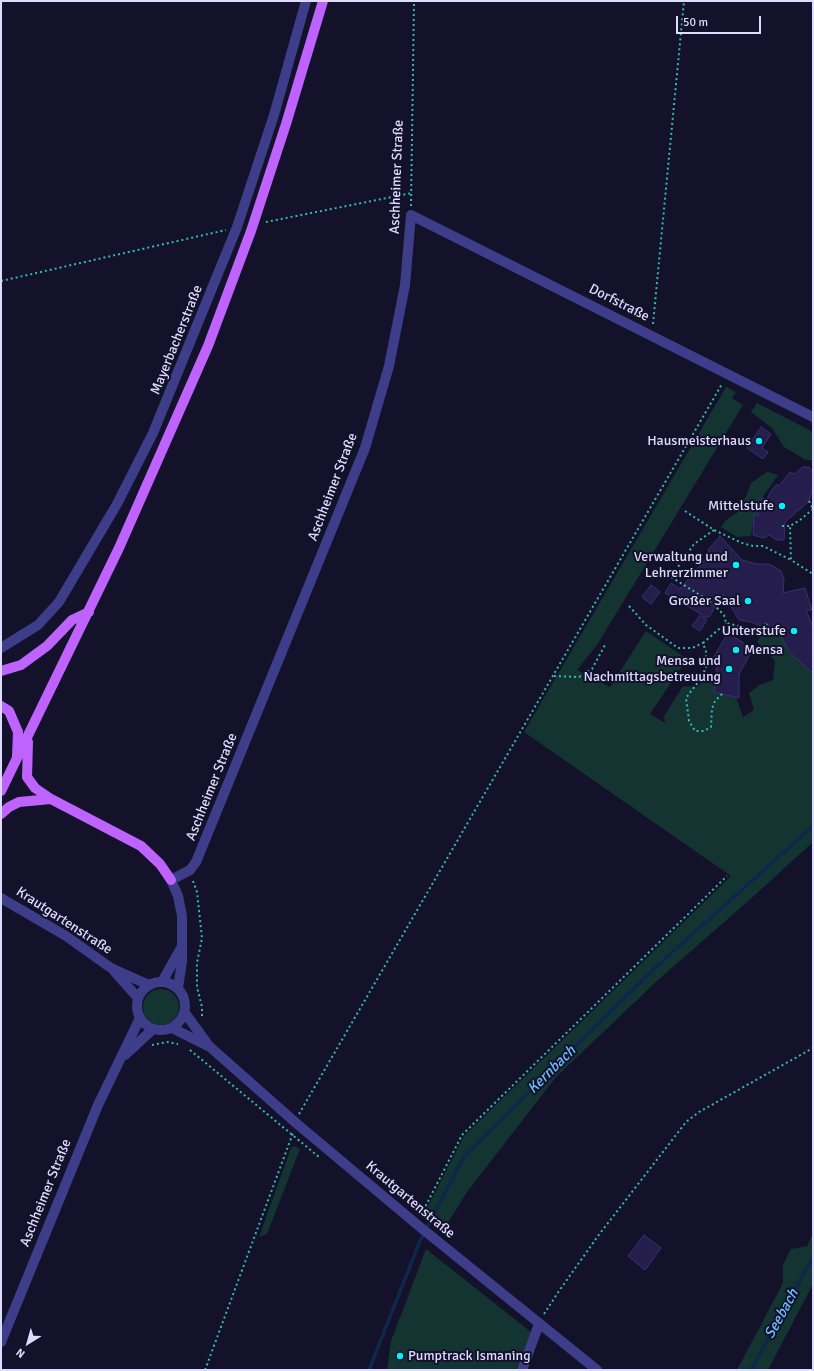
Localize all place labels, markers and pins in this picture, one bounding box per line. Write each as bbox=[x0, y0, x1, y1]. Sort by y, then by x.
place label: Hausmeisterhaus bbox=[647, 433, 751, 449]
marker: Hausmeisterhaus bbox=[754, 436, 764, 446]
place label: Mittelstufe bbox=[708, 498, 774, 514]
marker: Mittelstufe bbox=[777, 501, 787, 511]
place label: Verwaltung und Lehrerzimmer bbox=[634, 549, 728, 582]
marker: Verwaltung und Lehrerzimmer bbox=[731, 560, 741, 570]
place label: Großer Saal bbox=[669, 593, 740, 609]
marker: Großer Saal bbox=[743, 596, 753, 606]
place label: Unterstufe bbox=[722, 623, 786, 639]
marker: Unterstufe bbox=[789, 626, 799, 636]
place label: Mensa bbox=[744, 642, 783, 658]
marker: Mensa bbox=[731, 645, 741, 655]
place label: Mensa und Nachmittagsbetreuung bbox=[583, 653, 721, 686]
marker: Mensa und Nachmittagsbetreuung bbox=[724, 664, 734, 674]
place label: Pumptrack Ismaning bbox=[408, 1348, 531, 1364]
marker: Pumptrack Ismaning bbox=[395, 1351, 405, 1361]

